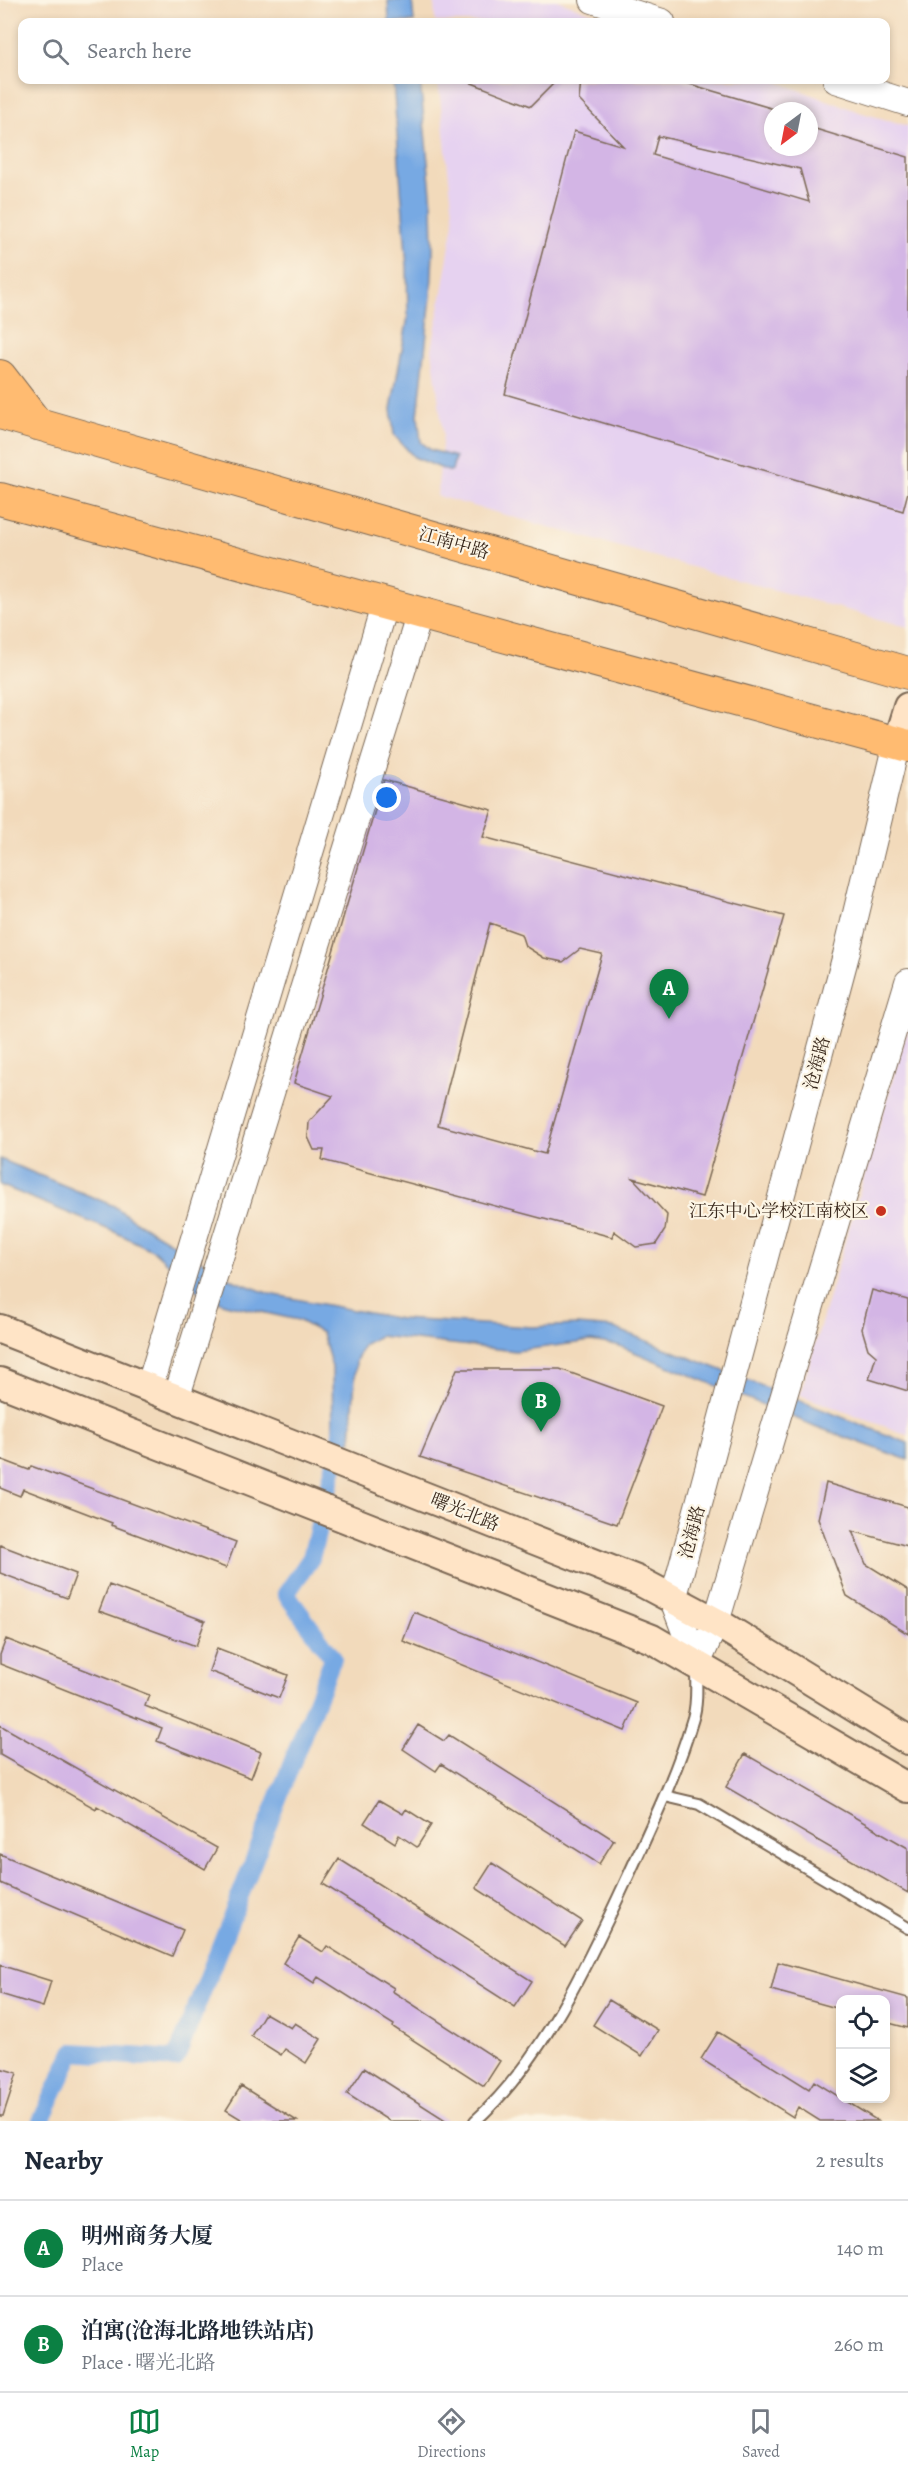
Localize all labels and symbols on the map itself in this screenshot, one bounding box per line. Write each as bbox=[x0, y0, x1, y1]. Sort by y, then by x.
north arrow bbox=[764, 102, 818, 156]
street label: 江南中路 bbox=[416, 522, 492, 564]
your location bbox=[372, 783, 401, 812]
pin: A bbox=[650, 970, 688, 1019]
street label: 沧海路 bbox=[798, 1034, 836, 1092]
place label: 江东中心学校江南校区 bbox=[689, 1199, 869, 1223]
marker: 江东中心学校江南校区 bbox=[874, 1204, 888, 1218]
pin: B bbox=[522, 1382, 560, 1432]
street label: 曙光北路 bbox=[427, 1487, 503, 1537]
street label: 沧海路 bbox=[673, 1503, 711, 1561]

